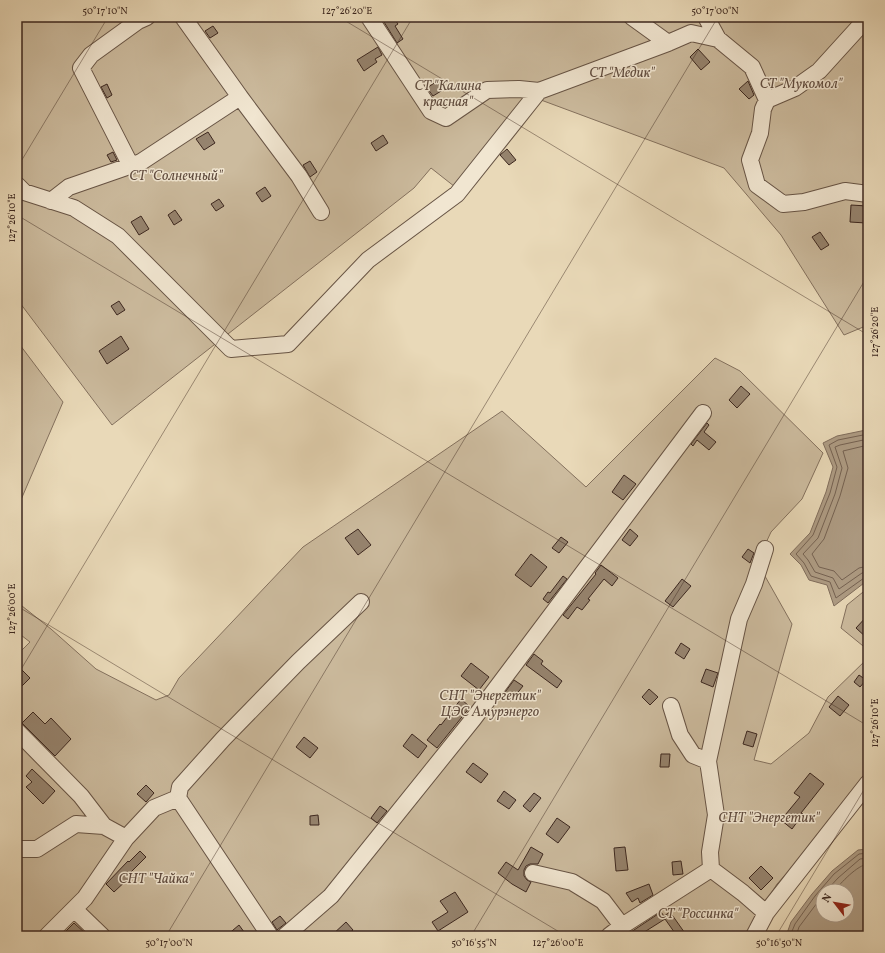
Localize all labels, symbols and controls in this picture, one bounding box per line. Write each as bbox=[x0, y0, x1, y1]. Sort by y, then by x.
text: 50°17'10"N bbox=[82, 4, 128, 18]
text: 127°26'20"E bbox=[322, 4, 372, 18]
text: 50°17'00"N bbox=[691, 4, 739, 18]
park label: СТ "Медик" bbox=[589, 64, 656, 83]
park label: СТ "Мукомол" bbox=[760, 75, 844, 94]
park label: СТ "Калина красная" bbox=[414, 77, 482, 112]
park label: СТ "Солнечный" bbox=[129, 167, 224, 186]
text: 127°26'10"E bbox=[5, 193, 19, 243]
text: 127°26'20"E bbox=[868, 307, 882, 357]
text: 127°26'00"E bbox=[5, 583, 19, 635]
park label: СНТ "Энергетик" ЦЭС Амурэнерго bbox=[439, 687, 542, 722]
text: 127°26'10"E bbox=[868, 698, 882, 748]
park label: СНТ "Энергетик" bbox=[718, 809, 821, 828]
park label: СНТ "Чайка" bbox=[118, 870, 195, 889]
north arrow bbox=[815, 883, 855, 923]
text: N bbox=[819, 891, 836, 906]
park label: СТ "Россинка" bbox=[658, 905, 740, 924]
text: 50°17'00"N bbox=[145, 936, 193, 950]
text: 50°16'55"N bbox=[451, 936, 497, 950]
text: 127°26'00"E bbox=[532, 936, 584, 950]
text: 50°16'50"N bbox=[756, 936, 803, 950]

